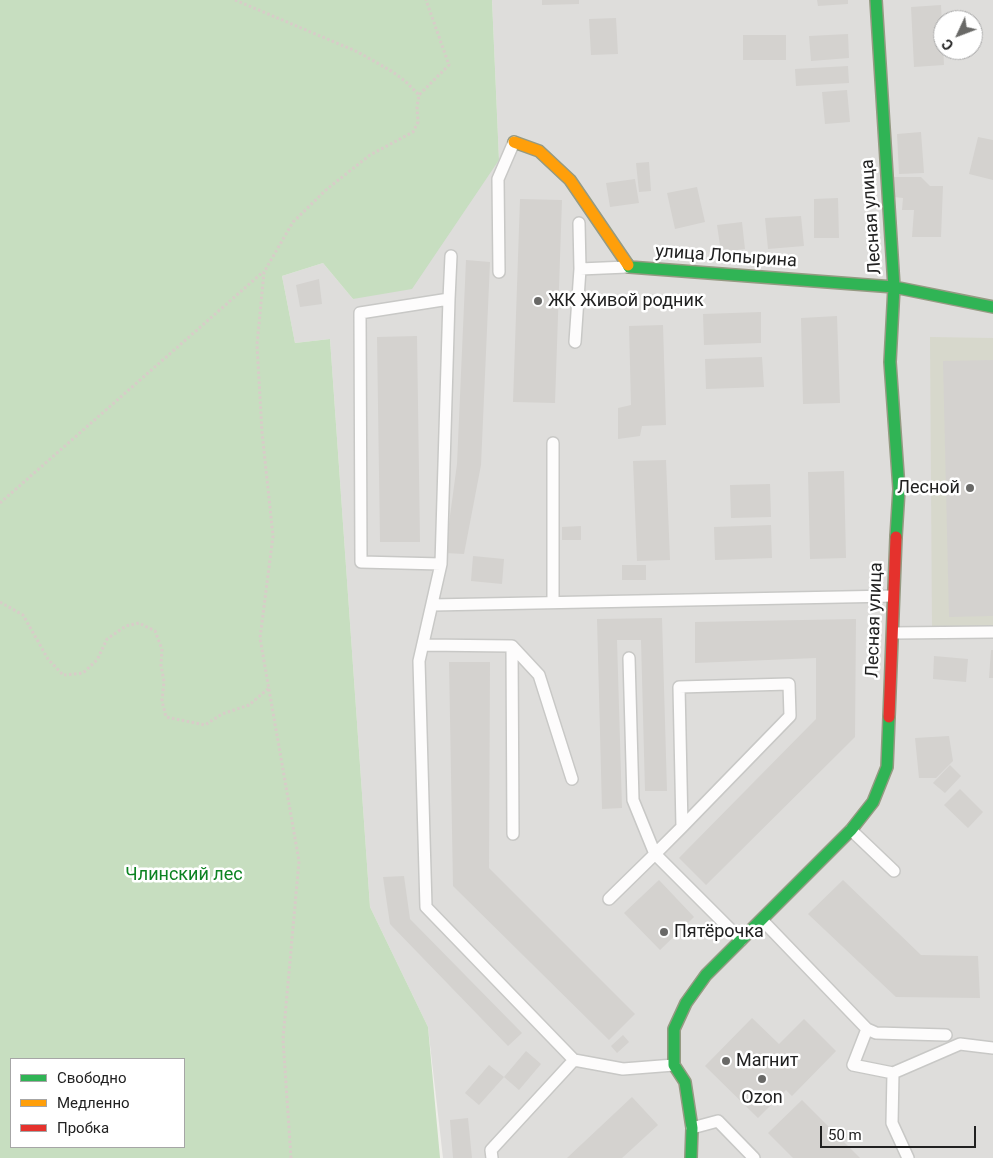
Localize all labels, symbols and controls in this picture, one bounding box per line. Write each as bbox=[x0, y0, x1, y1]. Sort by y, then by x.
north arrow bbox=[933, 10, 983, 60]
text: С bbox=[939, 36, 957, 53]
street label: Лесная улица bbox=[857, 159, 887, 275]
street label: улица Лопырина bbox=[654, 241, 798, 273]
place label: ЖК Живой родник bbox=[548, 290, 704, 312]
marker: ЖК Живой родник bbox=[532, 295, 544, 307]
place label: Лесной bbox=[897, 477, 960, 499]
marker: Лесной bbox=[964, 482, 976, 494]
street label: Лесная улица bbox=[862, 562, 888, 678]
park label: Члинский лес bbox=[125, 864, 243, 886]
place label: Пятёрочка bbox=[674, 921, 764, 943]
marker: Пятёрочка bbox=[658, 926, 670, 938]
place label: Магнит bbox=[736, 1050, 798, 1072]
marker: Магнит bbox=[720, 1055, 732, 1067]
legend bbox=[10, 1058, 185, 1148]
text: Свободно bbox=[57, 1069, 126, 1087]
marker: Ozon bbox=[756, 1073, 768, 1085]
place label: Ozon bbox=[741, 1087, 783, 1109]
text: Медленно bbox=[57, 1094, 130, 1112]
scale bar bbox=[823, 1116, 979, 1148]
text: Пробка bbox=[57, 1119, 109, 1137]
text: 50 m bbox=[828, 1126, 862, 1144]

